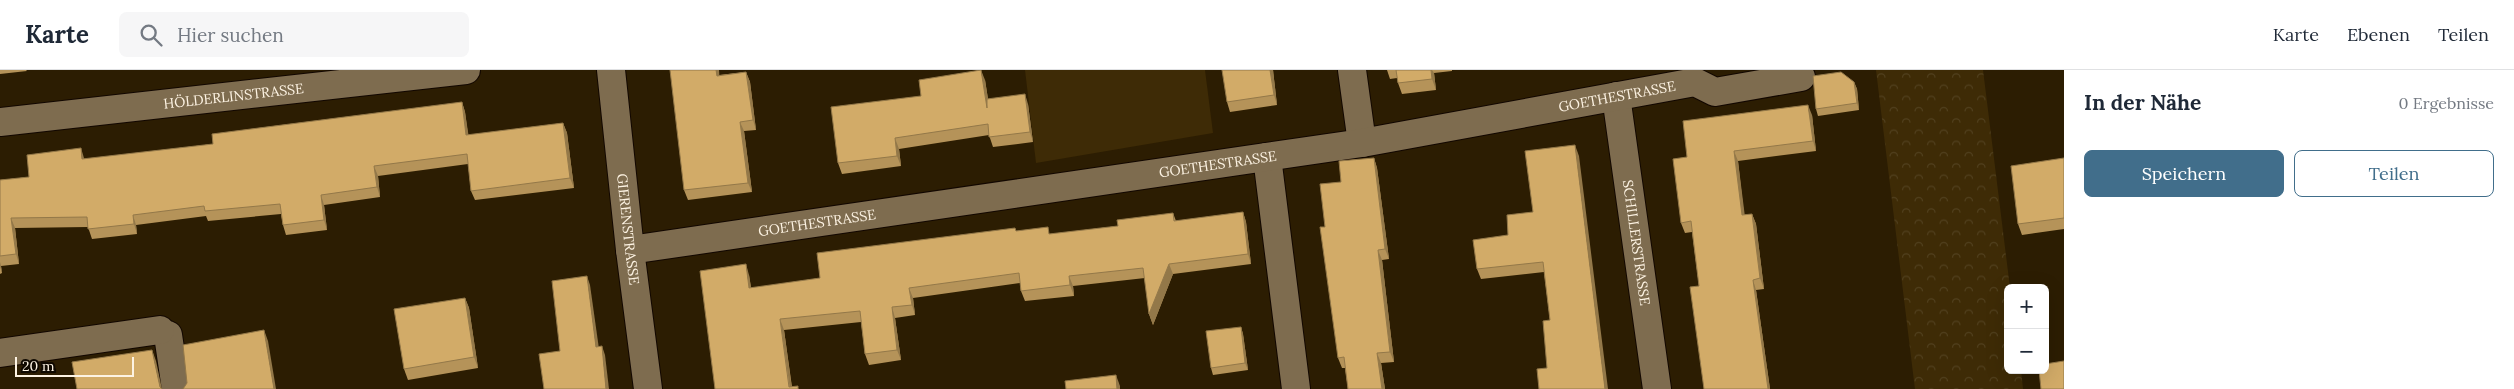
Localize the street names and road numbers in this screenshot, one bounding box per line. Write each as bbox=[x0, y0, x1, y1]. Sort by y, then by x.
street label: GOETHESTRASSE bbox=[1557, 77, 1677, 116]
street label: HÖLDERLINSTRASSE bbox=[163, 79, 305, 113]
street label: GOETHESTRASSE bbox=[1158, 147, 1278, 182]
street label: GIERENSTRASSE bbox=[613, 172, 643, 286]
street label: SCHILLERSTRASSE bbox=[1619, 178, 1654, 307]
street label: GOETHESTRASSE bbox=[757, 205, 877, 240]

